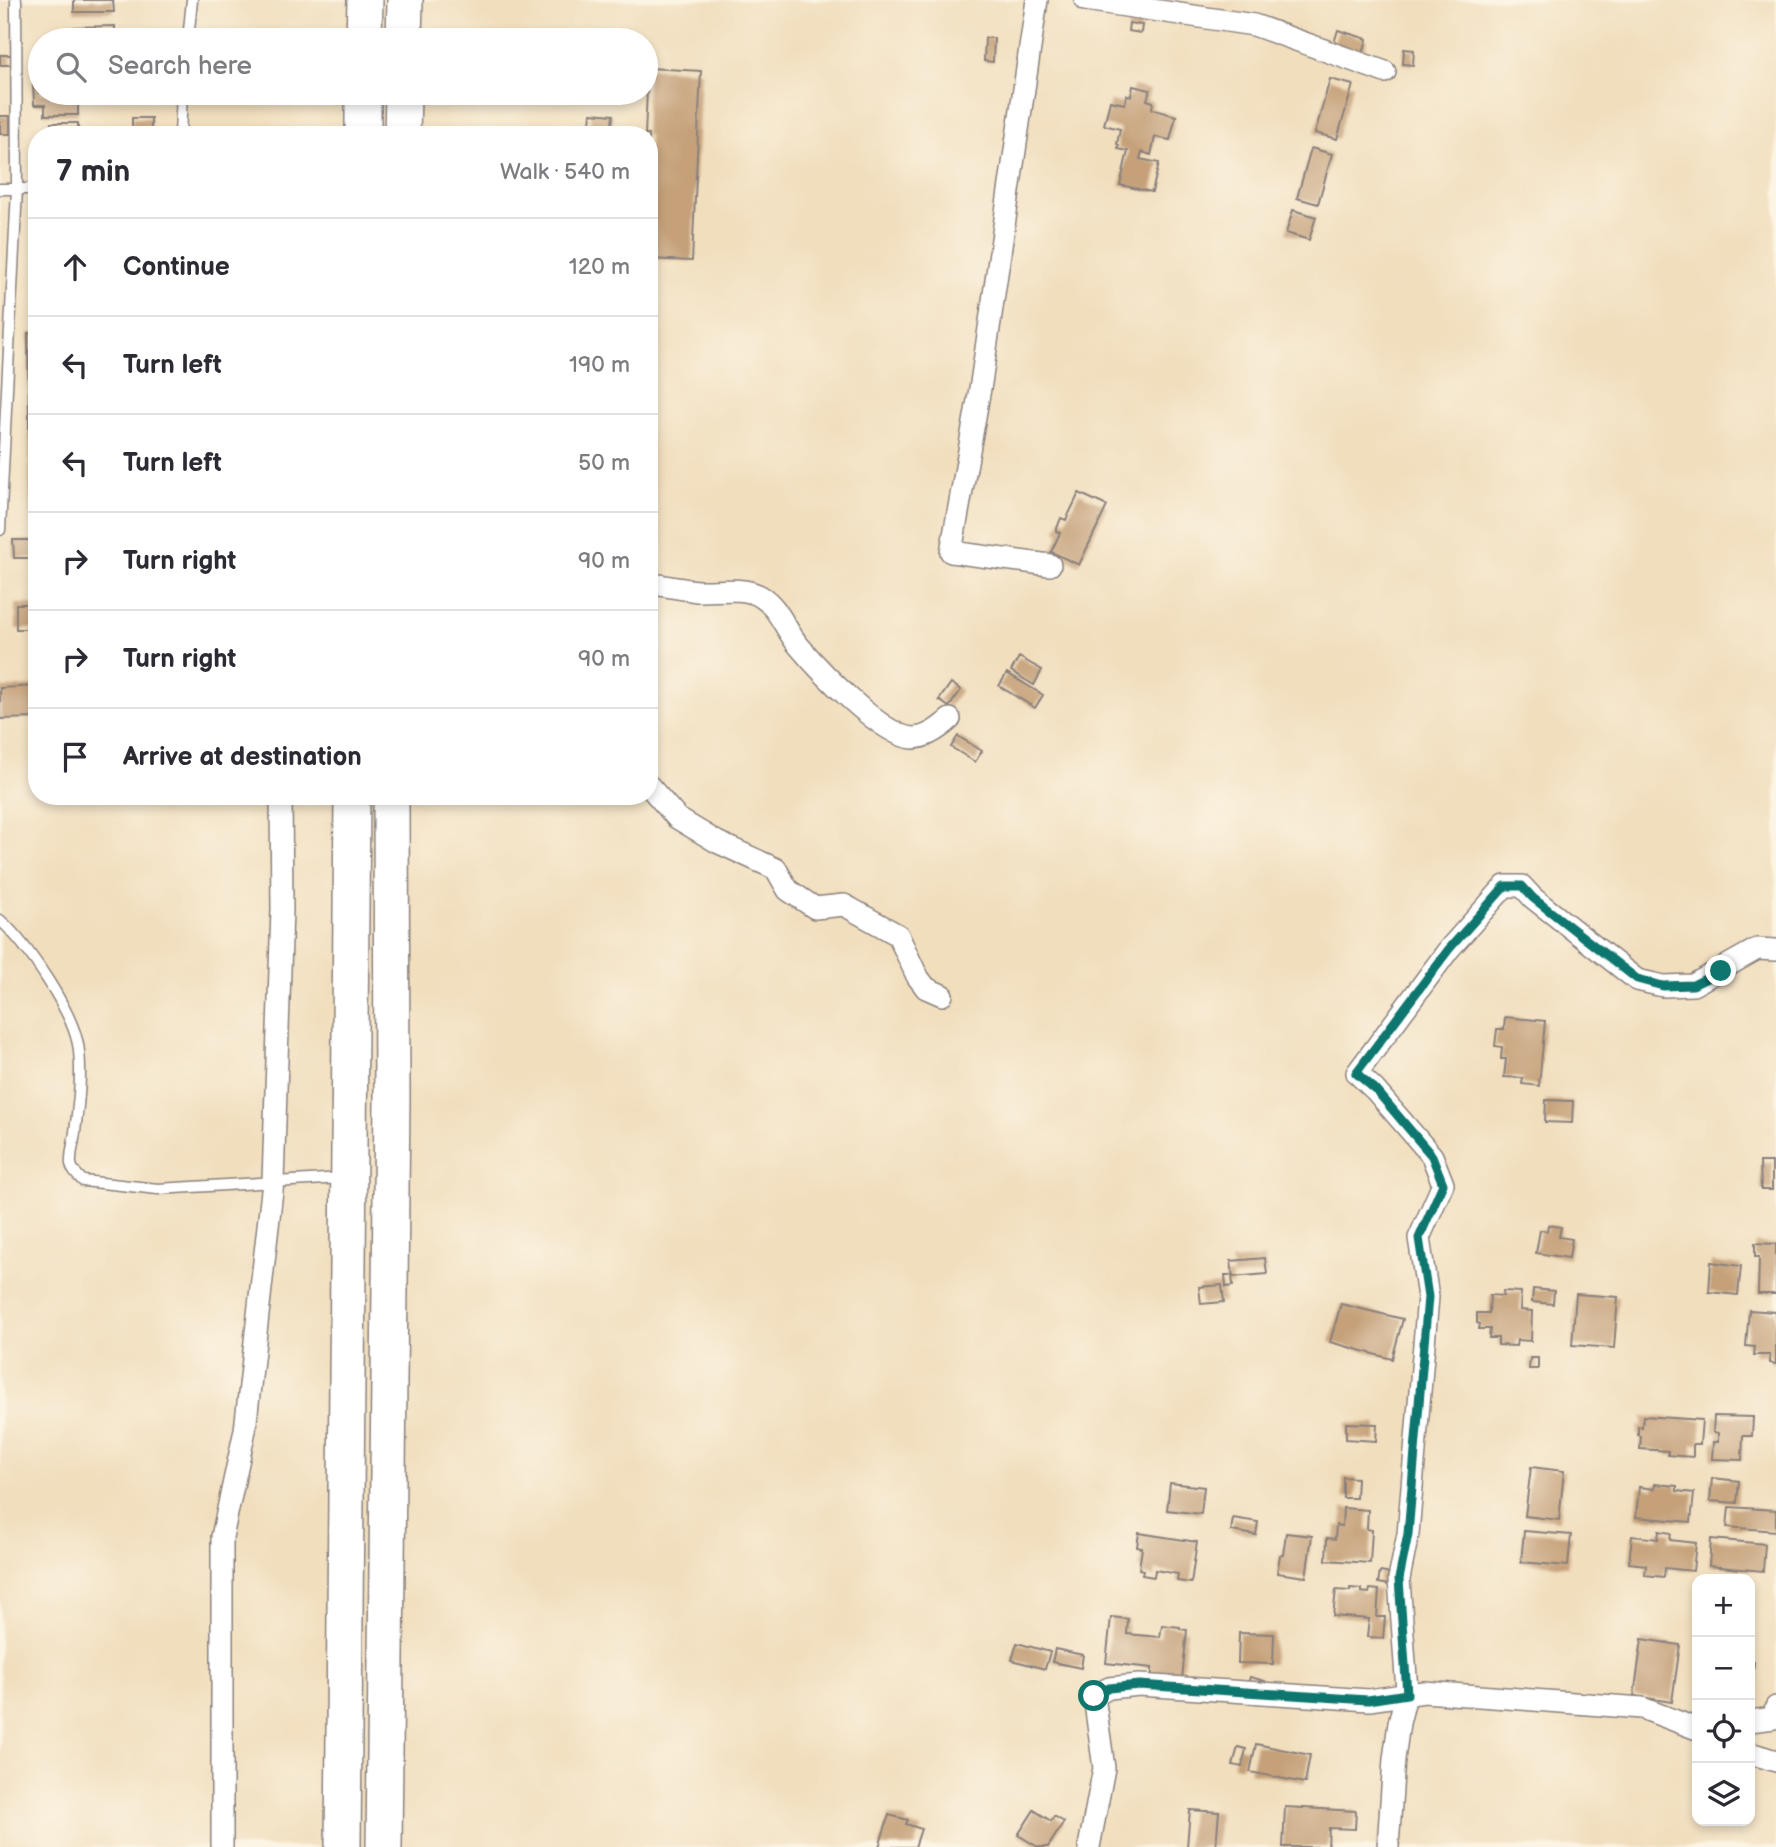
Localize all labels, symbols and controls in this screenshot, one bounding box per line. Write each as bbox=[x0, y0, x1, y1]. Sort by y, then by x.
search box bbox=[28, 28, 658, 105]
icon: search bbox=[52, 48, 90, 86]
text: Search here bbox=[108, 51, 252, 82]
text: 7 min bbox=[56, 154, 130, 190]
text: Walk · 540 m bbox=[500, 158, 630, 186]
icon: ahead bbox=[56, 248, 94, 286]
text: Continue bbox=[123, 252, 230, 283]
text: 120 m bbox=[569, 253, 630, 281]
icon: left bbox=[56, 346, 94, 384]
text: Turn left bbox=[123, 350, 222, 381]
text: 190 m bbox=[569, 351, 630, 379]
icon: left bbox=[56, 444, 94, 482]
text: Turn left bbox=[123, 448, 222, 479]
text: 50 m bbox=[578, 449, 630, 477]
icon: right bbox=[56, 542, 94, 580]
text: Turn right bbox=[123, 546, 236, 577]
text: 90 m bbox=[578, 547, 630, 575]
icon: right bbox=[56, 640, 94, 678]
text: Turn right bbox=[123, 644, 236, 675]
text: 90 m bbox=[578, 645, 630, 673]
icon: arrive bbox=[56, 738, 94, 776]
text: Arrive at destination bbox=[123, 742, 362, 773]
route end bbox=[1705, 955, 1736, 986]
map controls bbox=[1692, 1574, 1755, 1826]
button: + bbox=[1692, 1574, 1755, 1637]
button: − bbox=[1692, 1637, 1755, 1700]
route start bbox=[1078, 1680, 1109, 1711]
button: locate bbox=[1692, 1700, 1755, 1763]
button: layers bbox=[1692, 1763, 1755, 1826]

